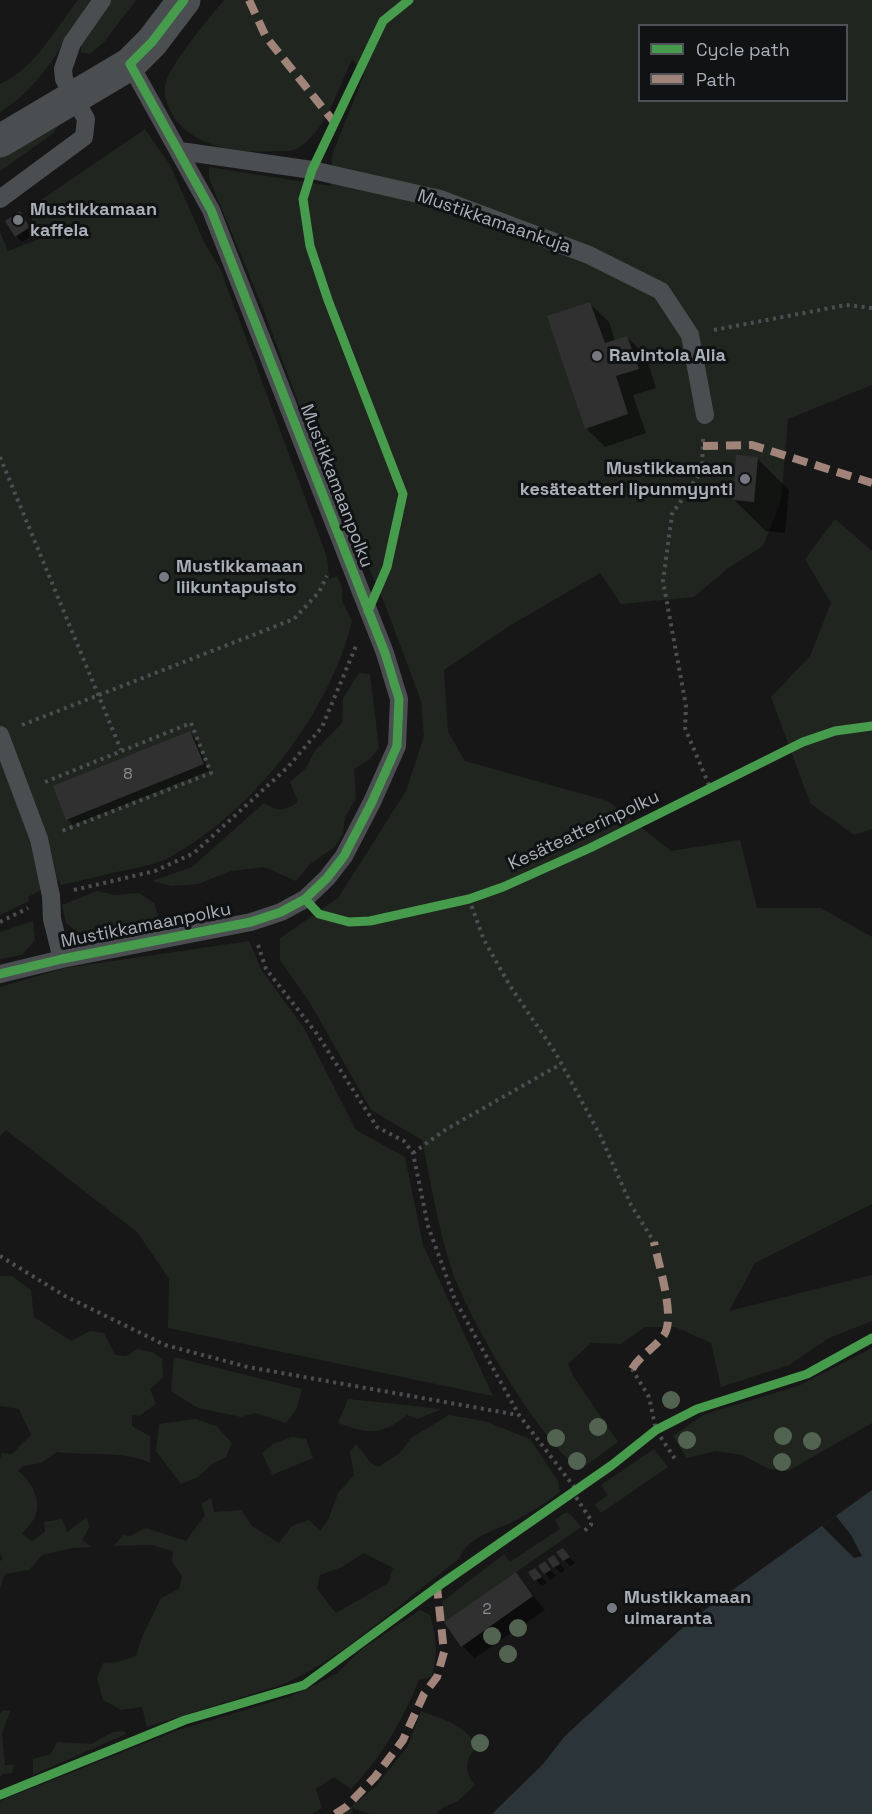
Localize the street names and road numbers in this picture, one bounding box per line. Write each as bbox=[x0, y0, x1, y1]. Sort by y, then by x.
street label: Mustikkamaankuja bbox=[414, 186, 574, 258]
street label: Mustikkamaanpolku bbox=[295, 401, 377, 571]
street label: Kesäteatterinpolku bbox=[505, 787, 663, 875]
street label: Mustikkamaanpolku bbox=[59, 899, 233, 953]

